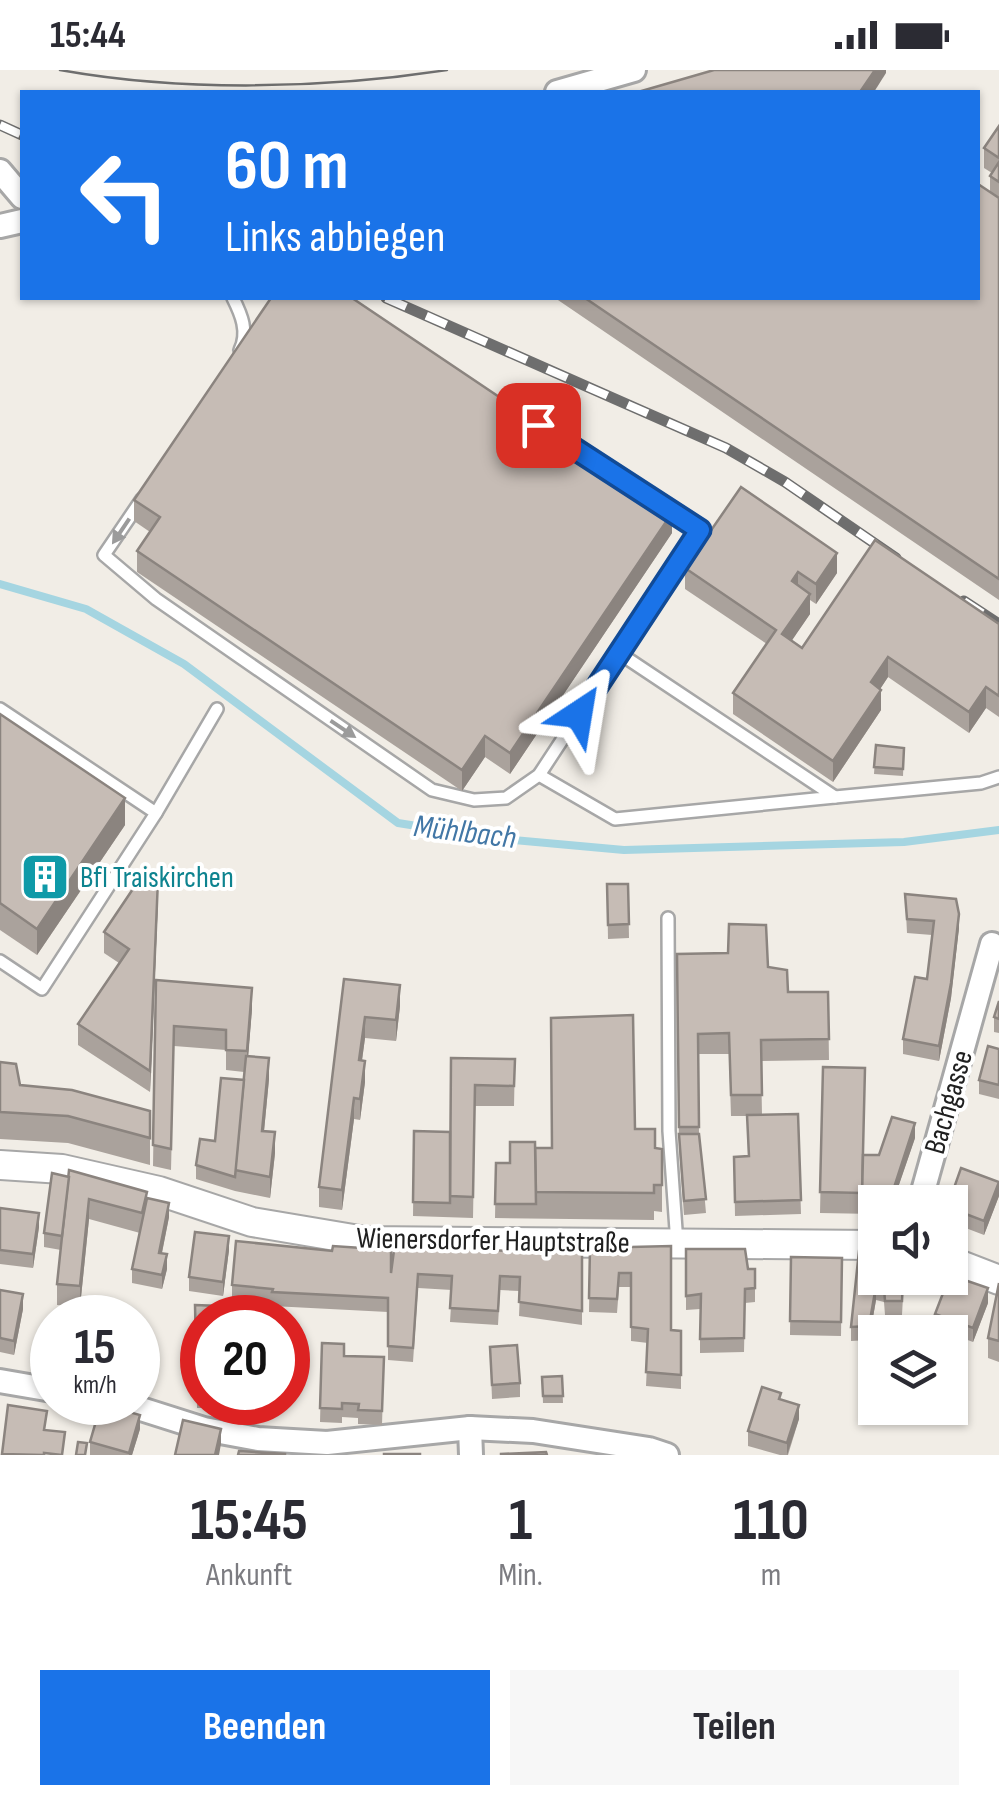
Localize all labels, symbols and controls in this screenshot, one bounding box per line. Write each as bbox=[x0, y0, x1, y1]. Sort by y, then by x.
text: 15:44 bbox=[50, 13, 126, 58]
text: 60 m bbox=[225, 125, 349, 209]
icon: left bbox=[60, 130, 190, 260]
text: Links abbiegen bbox=[225, 210, 445, 265]
pin bbox=[496, 383, 581, 468]
icon: arrive bbox=[511, 398, 566, 453]
one-way arrow bbox=[112, 518, 131, 545]
position arrow bbox=[527, 662, 631, 766]
one-way arrow bbox=[330, 719, 357, 738]
water label: Mühlbach bbox=[411, 807, 518, 858]
building icon: BfI Traiskirchen bbox=[19, 851, 71, 903]
place label: BfI Traiskirchen bbox=[80, 860, 234, 896]
street label: Bachgasse bbox=[917, 1046, 981, 1158]
map controls bbox=[858, 1185, 968, 1425]
button: sound bbox=[858, 1185, 968, 1295]
street label: Wienersdorfer Hauptstraße bbox=[356, 1221, 630, 1261]
speed limit sign: 20 bbox=[180, 1295, 310, 1425]
button: layers bbox=[858, 1315, 968, 1425]
text: 15 bbox=[74, 1318, 116, 1378]
text: km/h bbox=[73, 1370, 117, 1401]
text: 15:45 bbox=[190, 1485, 308, 1557]
text: 1 bbox=[509, 1485, 532, 1557]
text: 110 bbox=[733, 1485, 809, 1557]
text: Ankunft bbox=[206, 1556, 292, 1595]
text: Min. bbox=[498, 1556, 543, 1595]
text: m bbox=[761, 1556, 781, 1595]
button: Beenden bbox=[40, 1670, 490, 1785]
button: Teilen bbox=[510, 1670, 959, 1785]

